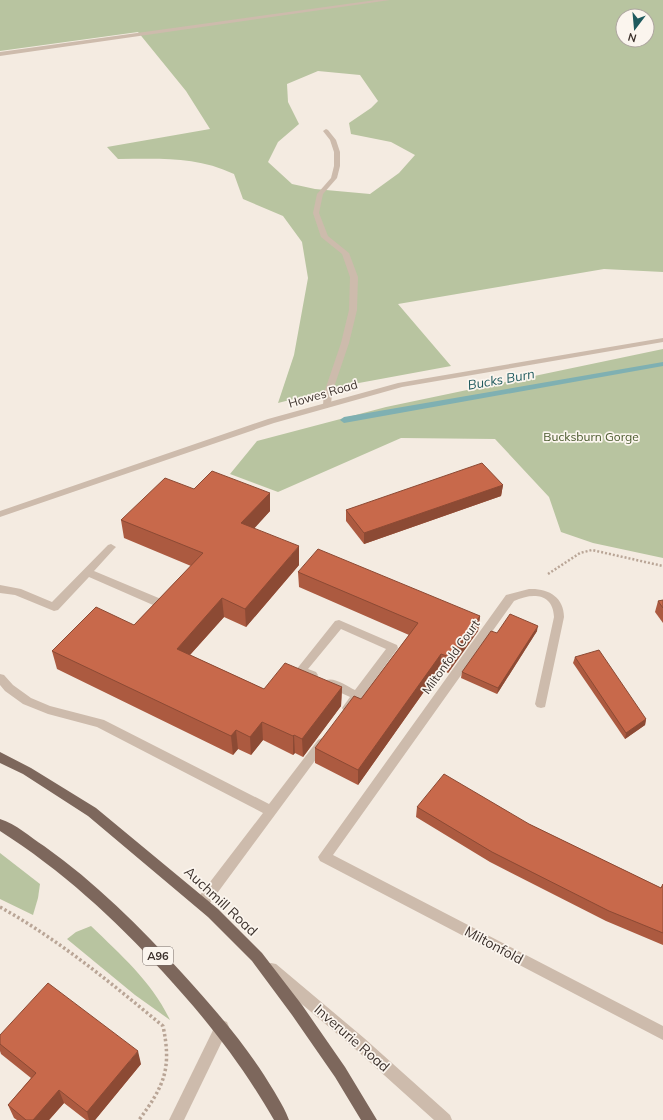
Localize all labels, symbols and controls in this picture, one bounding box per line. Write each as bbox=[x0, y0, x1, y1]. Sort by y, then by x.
north arrow bbox=[615, 8, 655, 48]
text: N bbox=[626, 30, 638, 45]
water label: Bucks Burn bbox=[466, 365, 536, 393]
street label: Howes Road bbox=[287, 376, 359, 411]
park label: Bucksburn Gorge bbox=[543, 429, 639, 444]
street label: Miltonfold Court bbox=[419, 617, 483, 697]
street label: Auchmill Road bbox=[181, 862, 261, 940]
street label: Miltonfold bbox=[462, 922, 526, 968]
road number: A96 bbox=[143, 947, 173, 965]
street label: Inverurie Road bbox=[311, 1000, 393, 1076]

